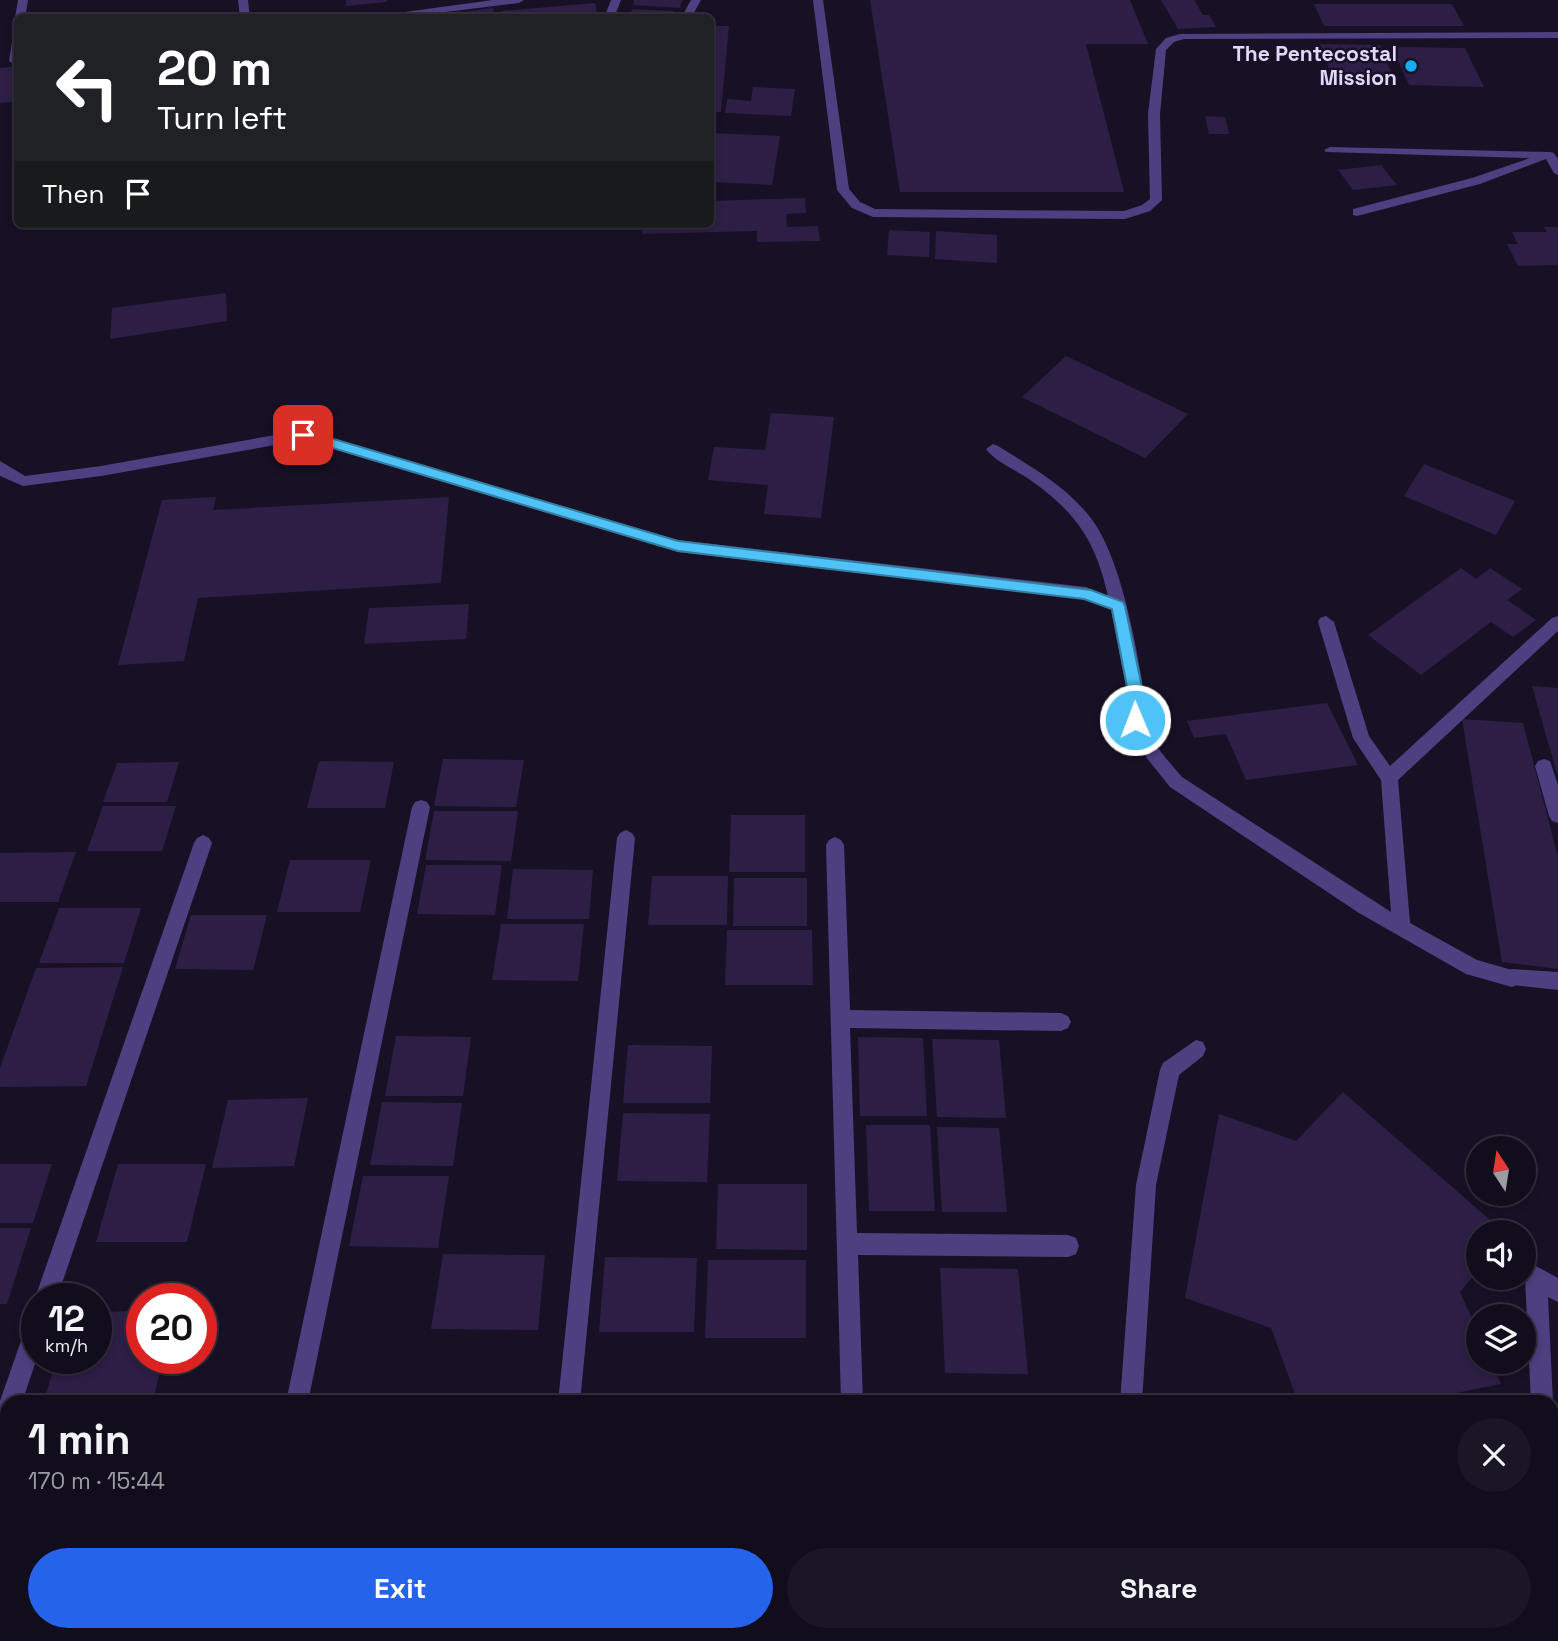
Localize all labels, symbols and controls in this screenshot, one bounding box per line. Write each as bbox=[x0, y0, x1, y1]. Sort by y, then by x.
text: 20 m bbox=[157, 37, 272, 99]
place label: The Pentecostal Mission bbox=[1233, 40, 1397, 91]
icon: left bbox=[42, 42, 133, 133]
marker: The Pentecostal Mission bbox=[1403, 58, 1419, 74]
text: Turn left bbox=[157, 98, 287, 138]
icon: arrive bbox=[119, 175, 157, 213]
text: Then bbox=[42, 177, 105, 211]
pin bbox=[273, 405, 333, 465]
icon: arrive bbox=[284, 416, 322, 454]
position arrow bbox=[1098, 683, 1172, 757]
north arrow bbox=[1466, 1136, 1536, 1206]
map controls bbox=[1466, 1136, 1536, 1374]
button: sound bbox=[1466, 1220, 1536, 1290]
speed limit sign: 20 bbox=[126, 1283, 217, 1374]
text: 12 bbox=[48, 1297, 85, 1341]
button: layers bbox=[1466, 1304, 1536, 1374]
text: km/h bbox=[45, 1334, 88, 1357]
text: 1 min bbox=[28, 1413, 131, 1466]
button: close bbox=[1457, 1418, 1531, 1492]
text: 170 m · 15:44 bbox=[28, 1466, 165, 1496]
button: Exit bbox=[28, 1548, 773, 1628]
button: Share bbox=[787, 1548, 1531, 1628]

